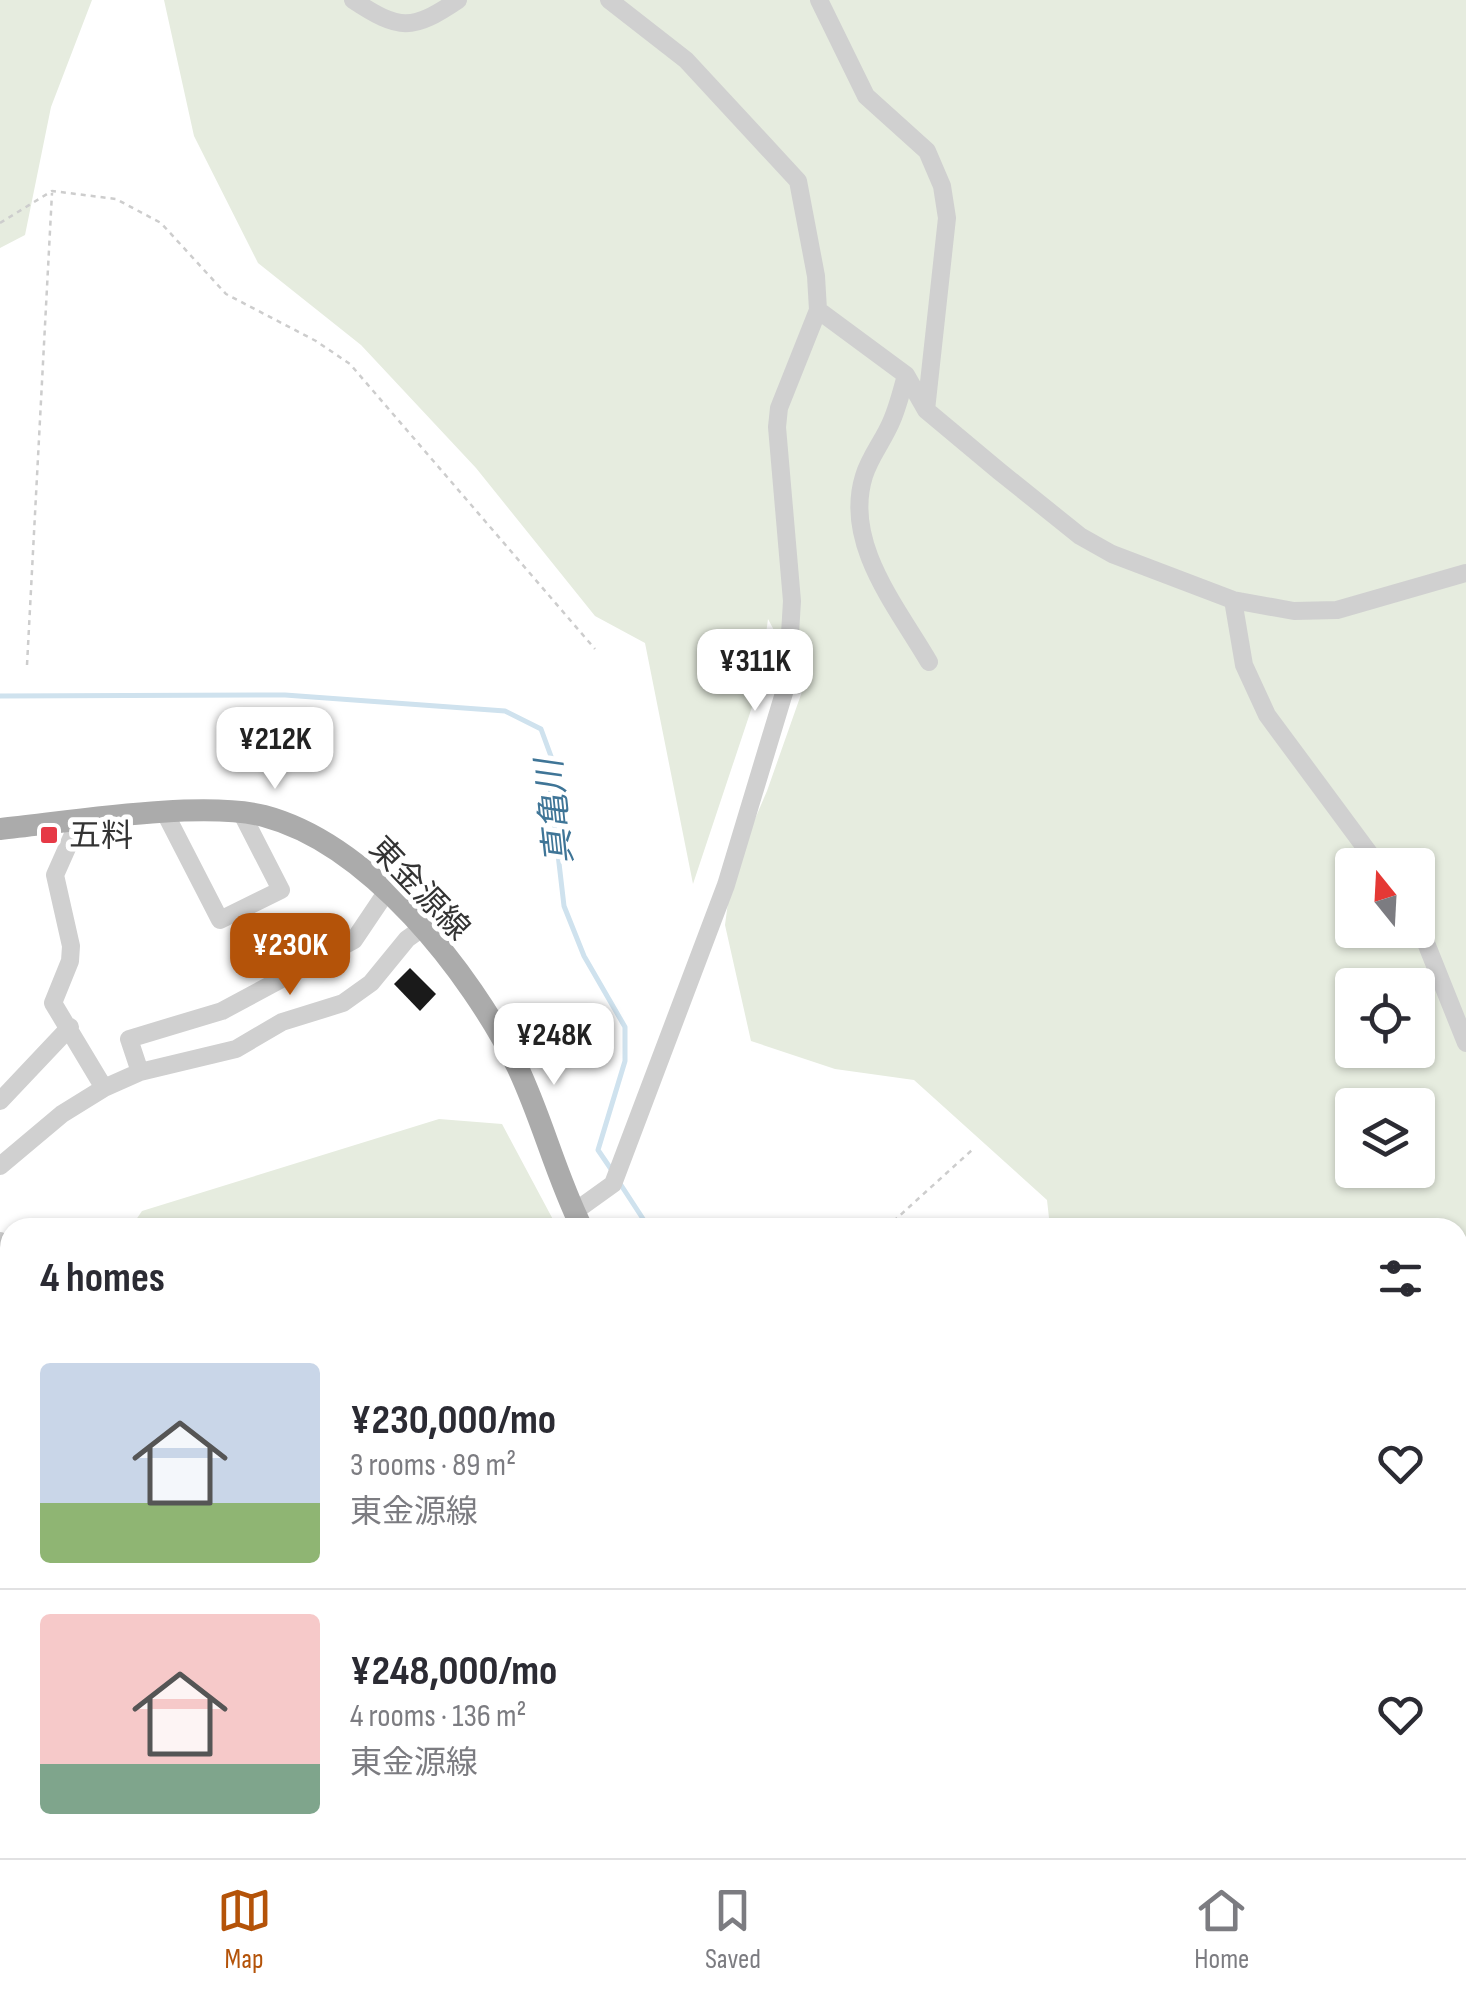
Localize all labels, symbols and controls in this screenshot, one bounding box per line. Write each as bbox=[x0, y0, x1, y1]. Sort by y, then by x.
pin: ¥311K bbox=[685, 629, 825, 714]
text: ¥311K bbox=[719, 642, 791, 681]
pin: ¥212K bbox=[205, 707, 345, 792]
text: ¥212K bbox=[238, 720, 312, 759]
water label: 真亀川 bbox=[528, 753, 582, 866]
place label: 五料 bbox=[69, 817, 133, 856]
marker: 五料 bbox=[38, 824, 60, 846]
street label: 東金源線 bbox=[360, 829, 477, 949]
north arrow bbox=[1335, 848, 1435, 948]
map controls bbox=[1335, 848, 1435, 1188]
pin: ¥230K bbox=[220, 913, 360, 998]
text: ¥230K bbox=[252, 926, 328, 965]
button: locate bbox=[1335, 968, 1435, 1068]
pin: ¥248K bbox=[484, 1003, 624, 1088]
text: ¥248K bbox=[516, 1016, 592, 1055]
button: layers bbox=[1335, 1088, 1435, 1188]
icon: filters bbox=[1373, 1251, 1428, 1306]
text: 4 homes bbox=[40, 1253, 165, 1304]
text: ¥230,000/mo bbox=[350, 1395, 556, 1446]
icon: home bbox=[120, 1403, 240, 1523]
icon: heart bbox=[1373, 1436, 1428, 1491]
text: 3 rooms · 89 m² bbox=[350, 1446, 516, 1485]
text: 東金源線 bbox=[350, 1493, 478, 1532]
text: ¥248,000/mo bbox=[350, 1646, 557, 1697]
icon: home bbox=[120, 1654, 240, 1774]
icon: heart bbox=[1373, 1687, 1428, 1742]
text: 4 rooms · 136 m² bbox=[350, 1697, 526, 1736]
text: 東金源線 bbox=[350, 1744, 478, 1783]
tab: Map bbox=[217, 1883, 272, 1976]
tab: Saved bbox=[705, 1883, 761, 1976]
tab: Home bbox=[1194, 1883, 1249, 1976]

